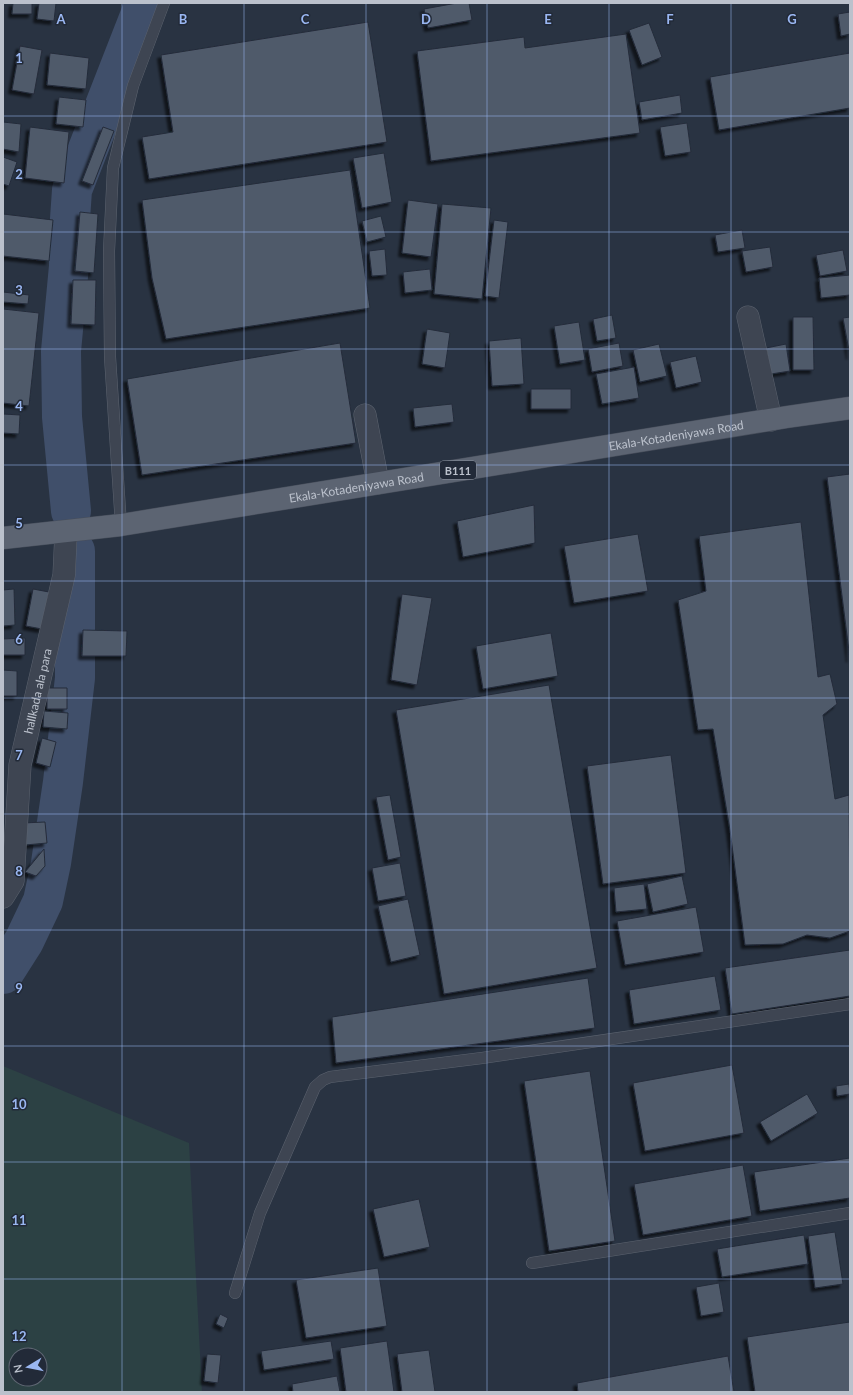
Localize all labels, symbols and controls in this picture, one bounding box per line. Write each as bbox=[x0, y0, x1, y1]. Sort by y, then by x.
text: A bbox=[55, 11, 66, 27]
text: B bbox=[179, 11, 188, 27]
text: C bbox=[301, 11, 310, 27]
text: D bbox=[421, 11, 431, 27]
text: E bbox=[544, 11, 552, 27]
text: F bbox=[666, 11, 674, 27]
text: G bbox=[787, 11, 797, 27]
text: 1 bbox=[15, 50, 23, 66]
text: 2 bbox=[15, 166, 23, 182]
text: 3 bbox=[15, 282, 23, 298]
text: 4 bbox=[15, 398, 23, 414]
street label: Ekala-Kotadeniyawa Road bbox=[607, 417, 745, 453]
road number: B111 bbox=[440, 461, 476, 479]
street label: Ekala-Kotadeniyawa Road bbox=[288, 469, 425, 505]
text: 5 bbox=[15, 515, 23, 531]
text: 6 bbox=[15, 631, 23, 647]
street label: hallkada ala para bbox=[20, 647, 54, 735]
text: 7 bbox=[15, 747, 23, 763]
text: 8 bbox=[15, 863, 23, 879]
text: 9 bbox=[15, 980, 23, 996]
text: 10 bbox=[11, 1096, 27, 1112]
text: 11 bbox=[11, 1212, 27, 1228]
text: 12 bbox=[11, 1328, 27, 1344]
north arrow bbox=[8, 1347, 48, 1387]
text: N bbox=[11, 1364, 25, 1374]

